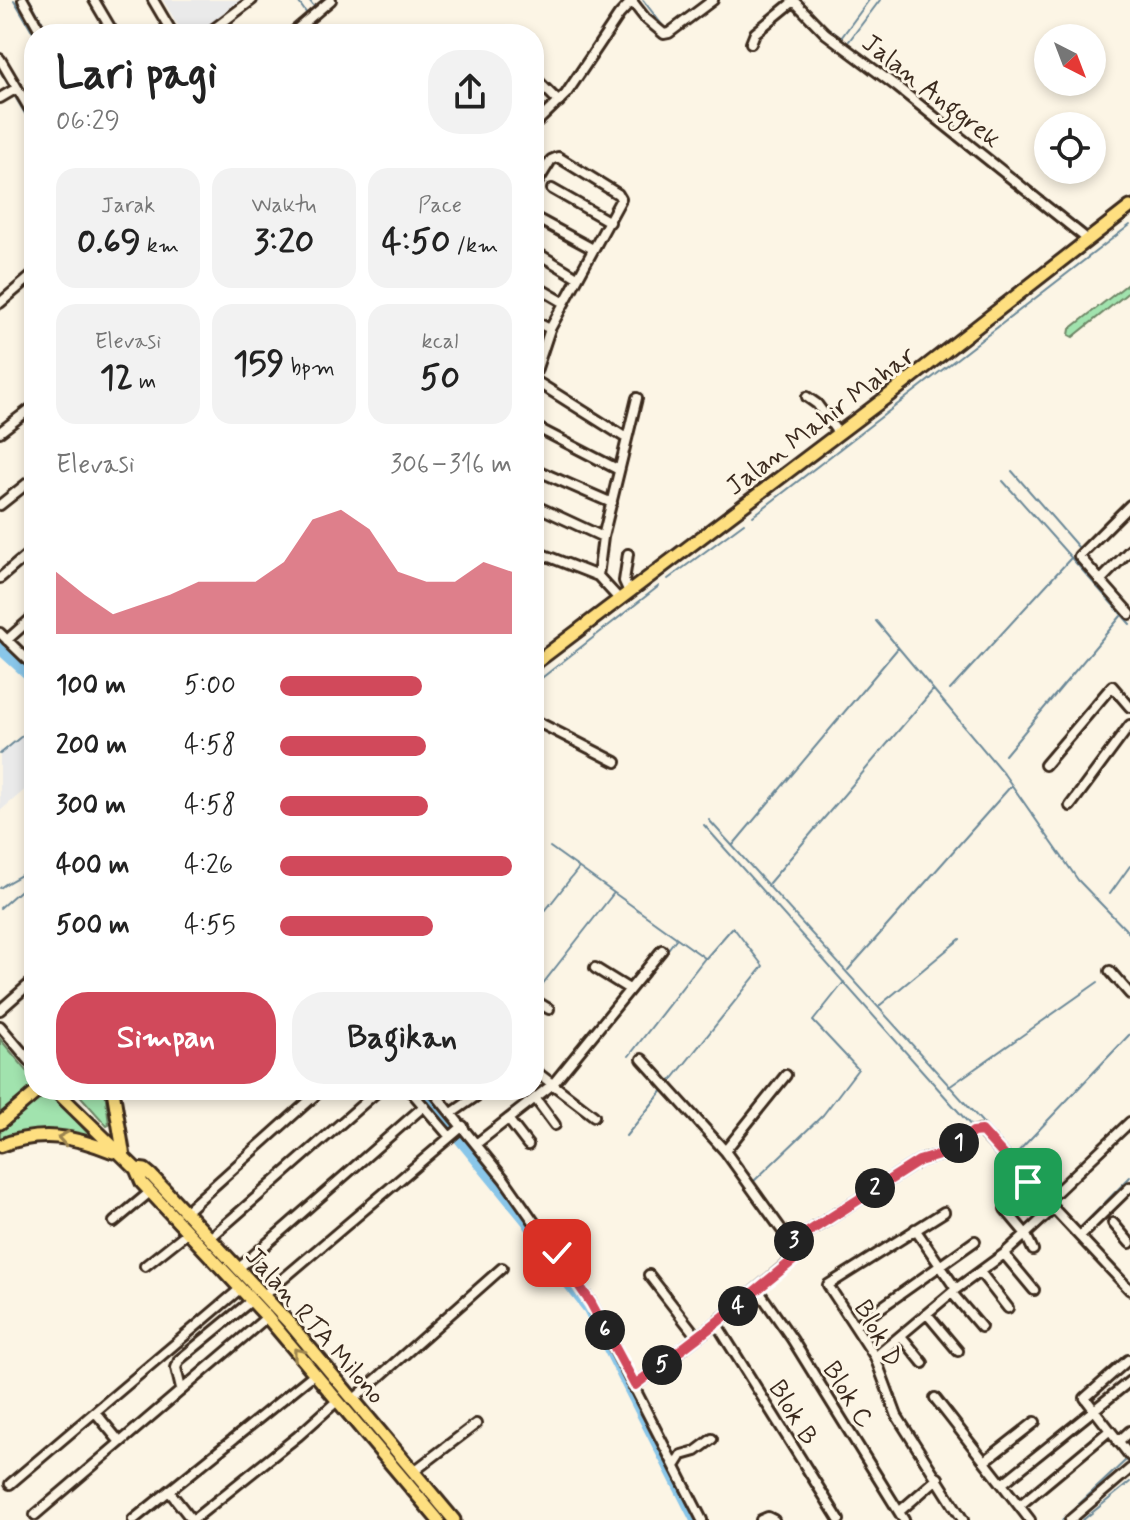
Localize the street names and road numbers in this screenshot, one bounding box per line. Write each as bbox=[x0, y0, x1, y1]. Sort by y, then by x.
street label: Jalan Anggrek bbox=[852, 27, 1008, 159]
street label: Jalan Mahir Mahar bbox=[720, 339, 923, 504]
street label: Jalan RTA Milono bbox=[237, 1240, 392, 1412]
street label: Blok D bbox=[845, 1294, 910, 1374]
street label: Blok C bbox=[814, 1355, 881, 1435]
street label: Blok B bbox=[760, 1374, 825, 1452]

